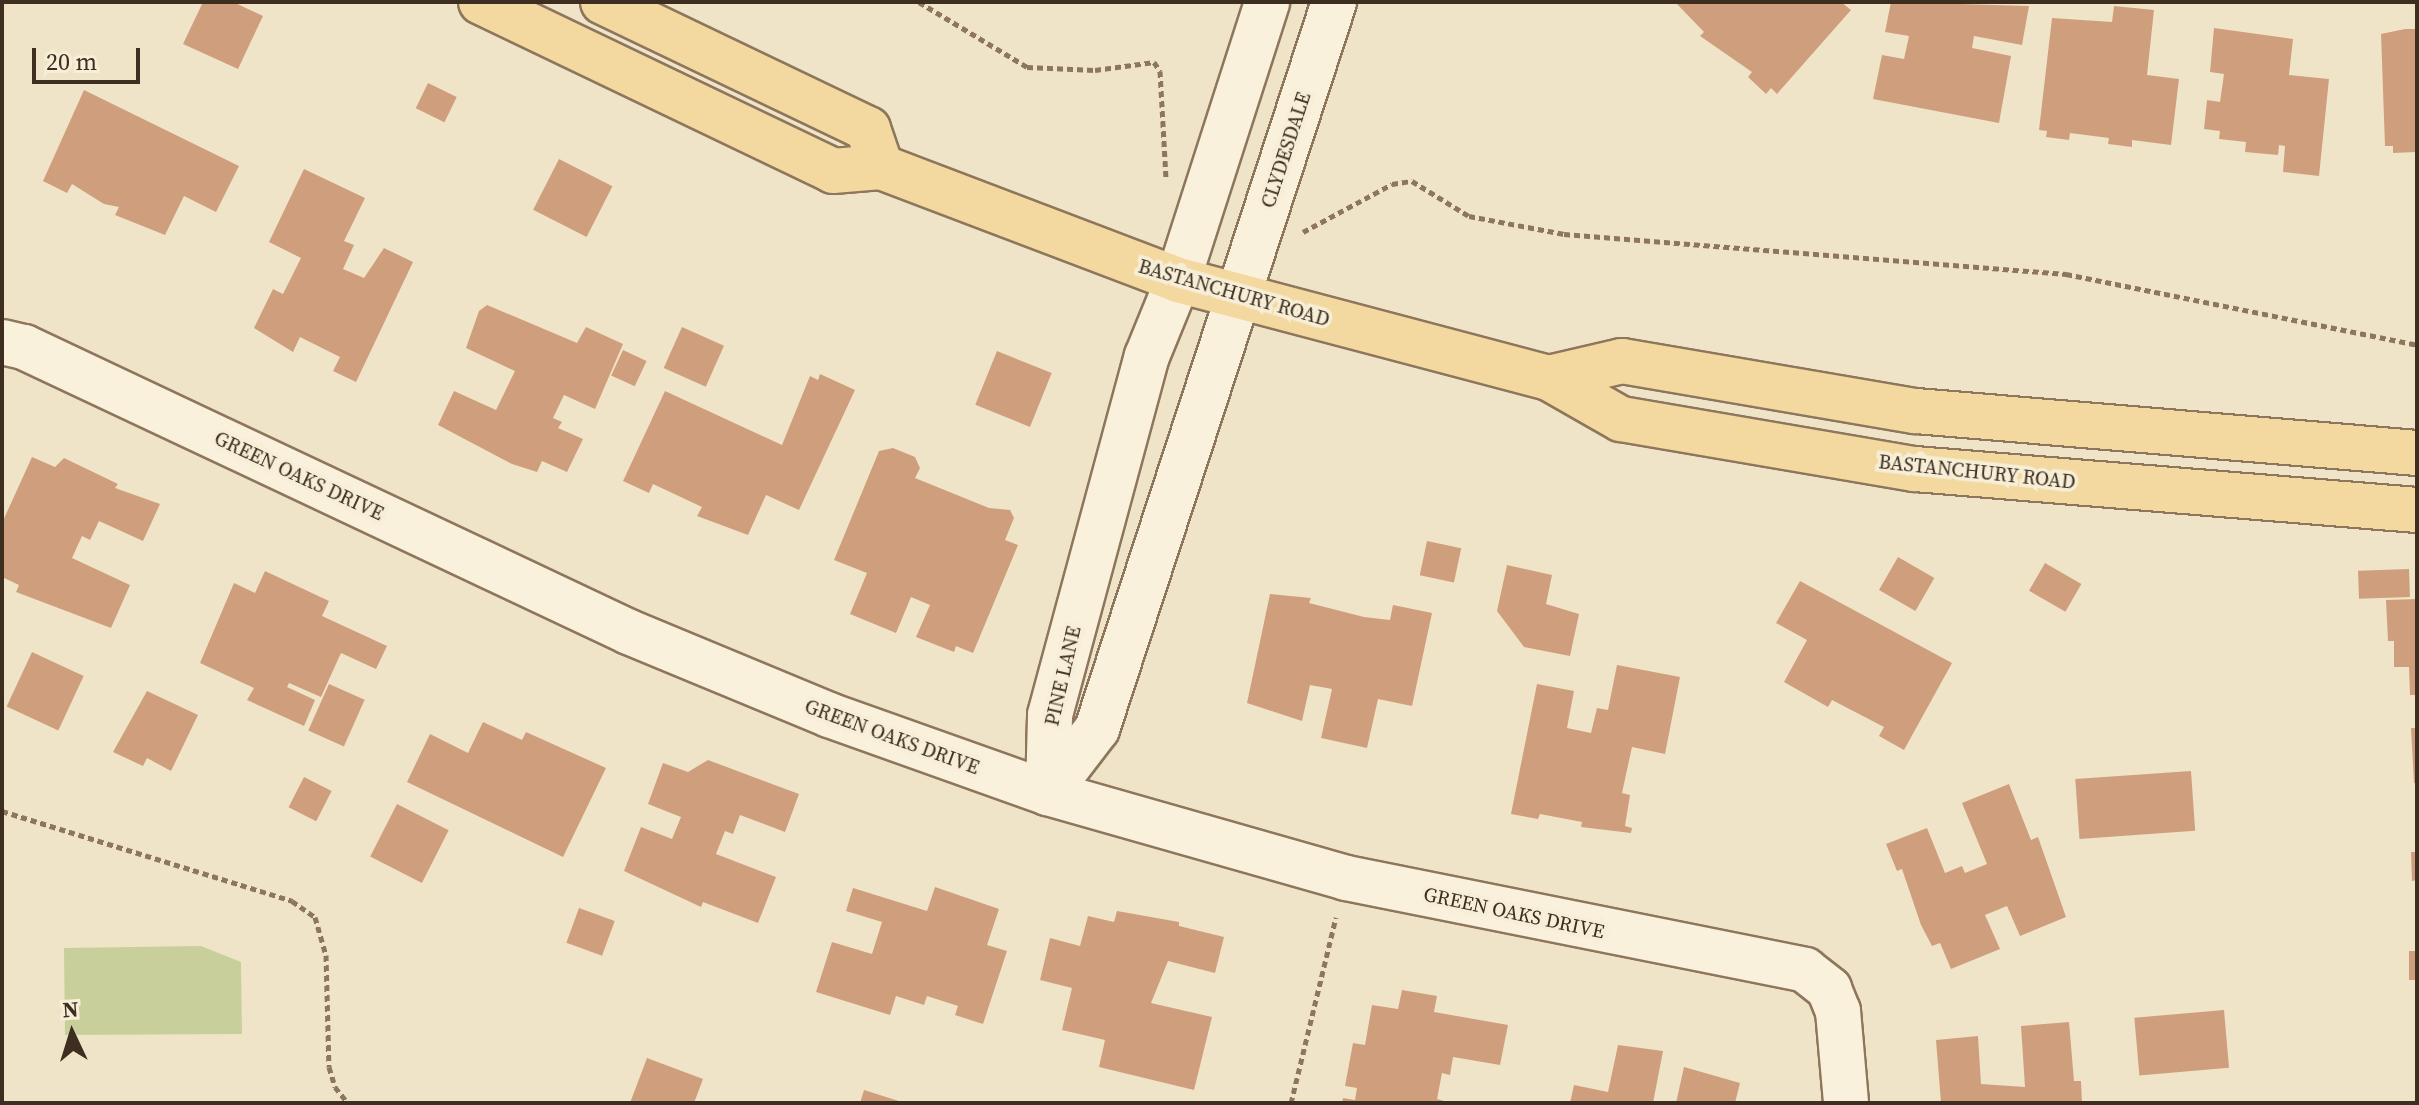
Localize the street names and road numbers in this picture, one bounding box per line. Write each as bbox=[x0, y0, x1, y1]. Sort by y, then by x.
street label: CLYDESDALE bbox=[1256, 89, 1316, 211]
street label: BASTANCHURY ROAD bbox=[1135, 254, 1333, 332]
street label: GREEN OAKS DRIVE bbox=[210, 426, 388, 526]
street label: BASTANCHURY ROAD bbox=[1877, 450, 2077, 494]
street label: PINE LANE bbox=[1040, 624, 1086, 728]
street label: GREEN OAKS DRIVE bbox=[801, 694, 983, 780]
street label: GREEN OAKS DRIVE bbox=[1421, 882, 1607, 944]

